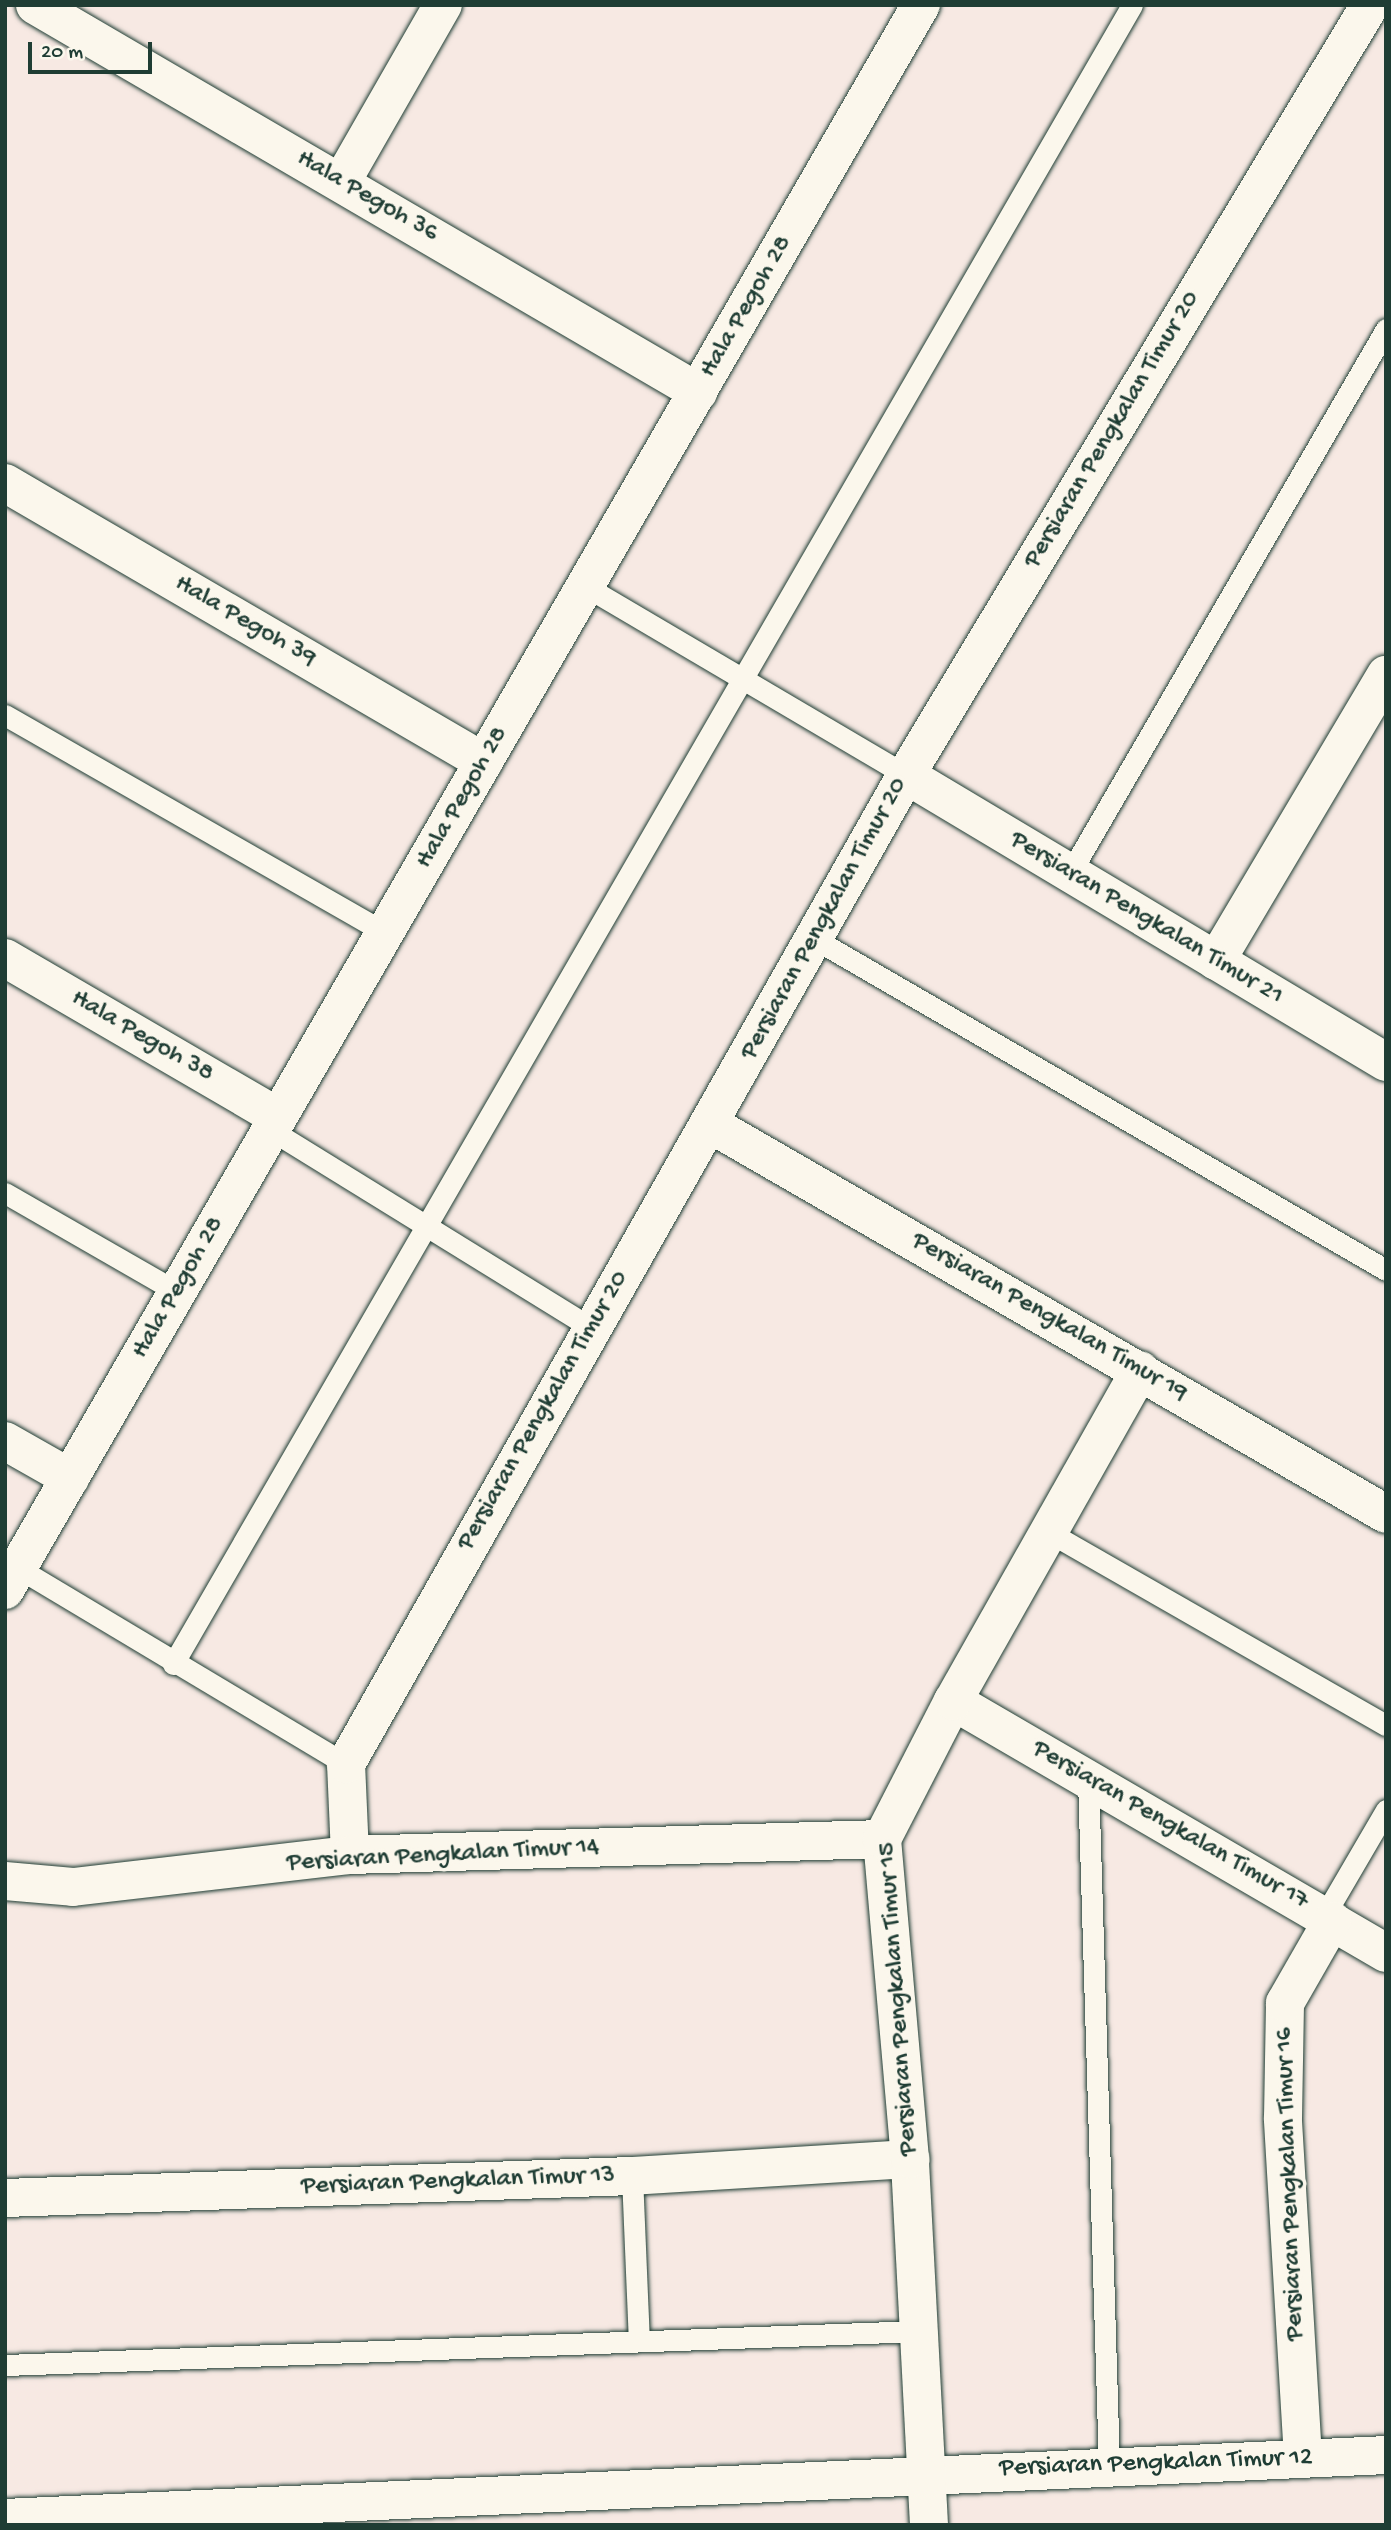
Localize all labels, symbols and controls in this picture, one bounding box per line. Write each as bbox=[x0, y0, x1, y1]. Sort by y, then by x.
scale bar bbox=[32, 28, 156, 72]
text: 20 m bbox=[41, 41, 83, 66]
street label: Hala Pegoh 36 bbox=[291, 144, 443, 250]
street label: Hala Pegoh 28 bbox=[694, 230, 800, 384]
street label: Persiaran Pengkalan Timur 20 bbox=[1018, 286, 1208, 574]
street label: Hala Pegoh 39 bbox=[169, 569, 321, 675]
street label: Hala Pegoh 28 bbox=[410, 721, 516, 875]
street label: Persiaran Pengkalan Timur 20 bbox=[734, 773, 916, 1065]
street label: Persiaran Pengkalan Timur 21 bbox=[1004, 825, 1288, 1013]
street label: Hala Pegoh 38 bbox=[65, 984, 219, 1090]
street label: Hala Pegoh 28 bbox=[126, 1211, 232, 1365]
street label: Persiaran Pengkalan Timur 19 bbox=[905, 1226, 1193, 1410]
street label: Persiaran Pengkalan Timur 20 bbox=[451, 1266, 637, 1556]
street label: Persiaran Pengkalan Timur 17 bbox=[1026, 1734, 1314, 1918]
street label: Persiaran Pengkalan Timur 14 bbox=[286, 1832, 600, 1880]
street label: Persiaran Pengkalan Timur 15 bbox=[872, 1841, 926, 2157]
street label: Persiaran Pengkalan Timur 16 bbox=[1270, 2027, 1312, 2341]
street label: Persiaran Pengkalan Timur 13 bbox=[301, 2161, 615, 2203]
street label: Persiaran Pengkalan Timur 12 bbox=[999, 2443, 1313, 2485]

